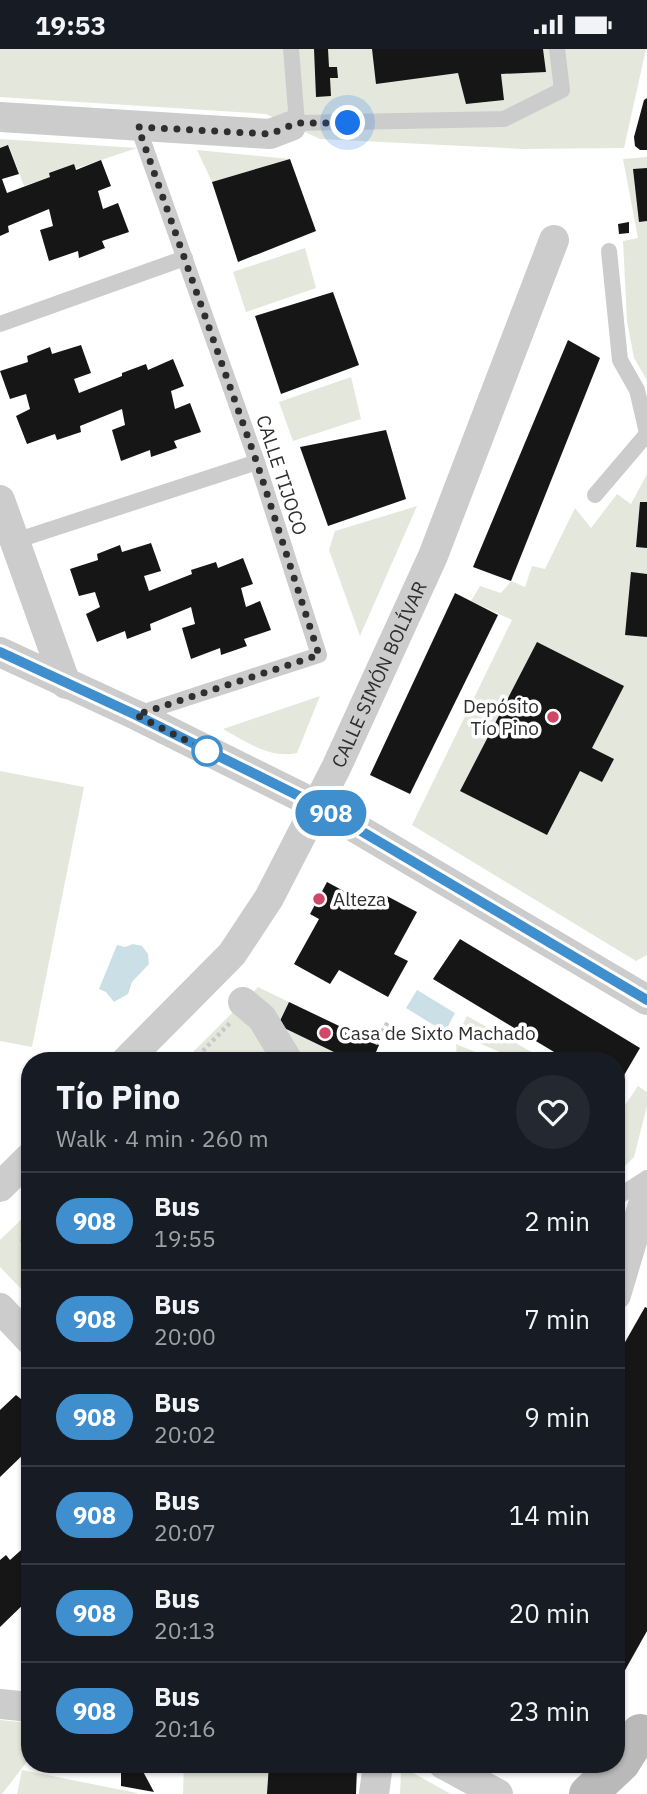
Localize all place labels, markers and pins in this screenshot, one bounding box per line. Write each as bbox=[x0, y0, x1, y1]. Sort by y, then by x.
place label: Depósito Tío Pino bbox=[463, 694, 539, 740]
marker: Depósito Tío Pino bbox=[545, 709, 561, 725]
unlabelled marker bbox=[192, 736, 222, 766]
place label: Alteza bbox=[333, 887, 386, 911]
marker: Alteza bbox=[311, 891, 327, 907]
place label: Casa de Sixto Machado bbox=[339, 1021, 536, 1045]
marker: Casa de Sixto Machado bbox=[317, 1025, 333, 1041]

